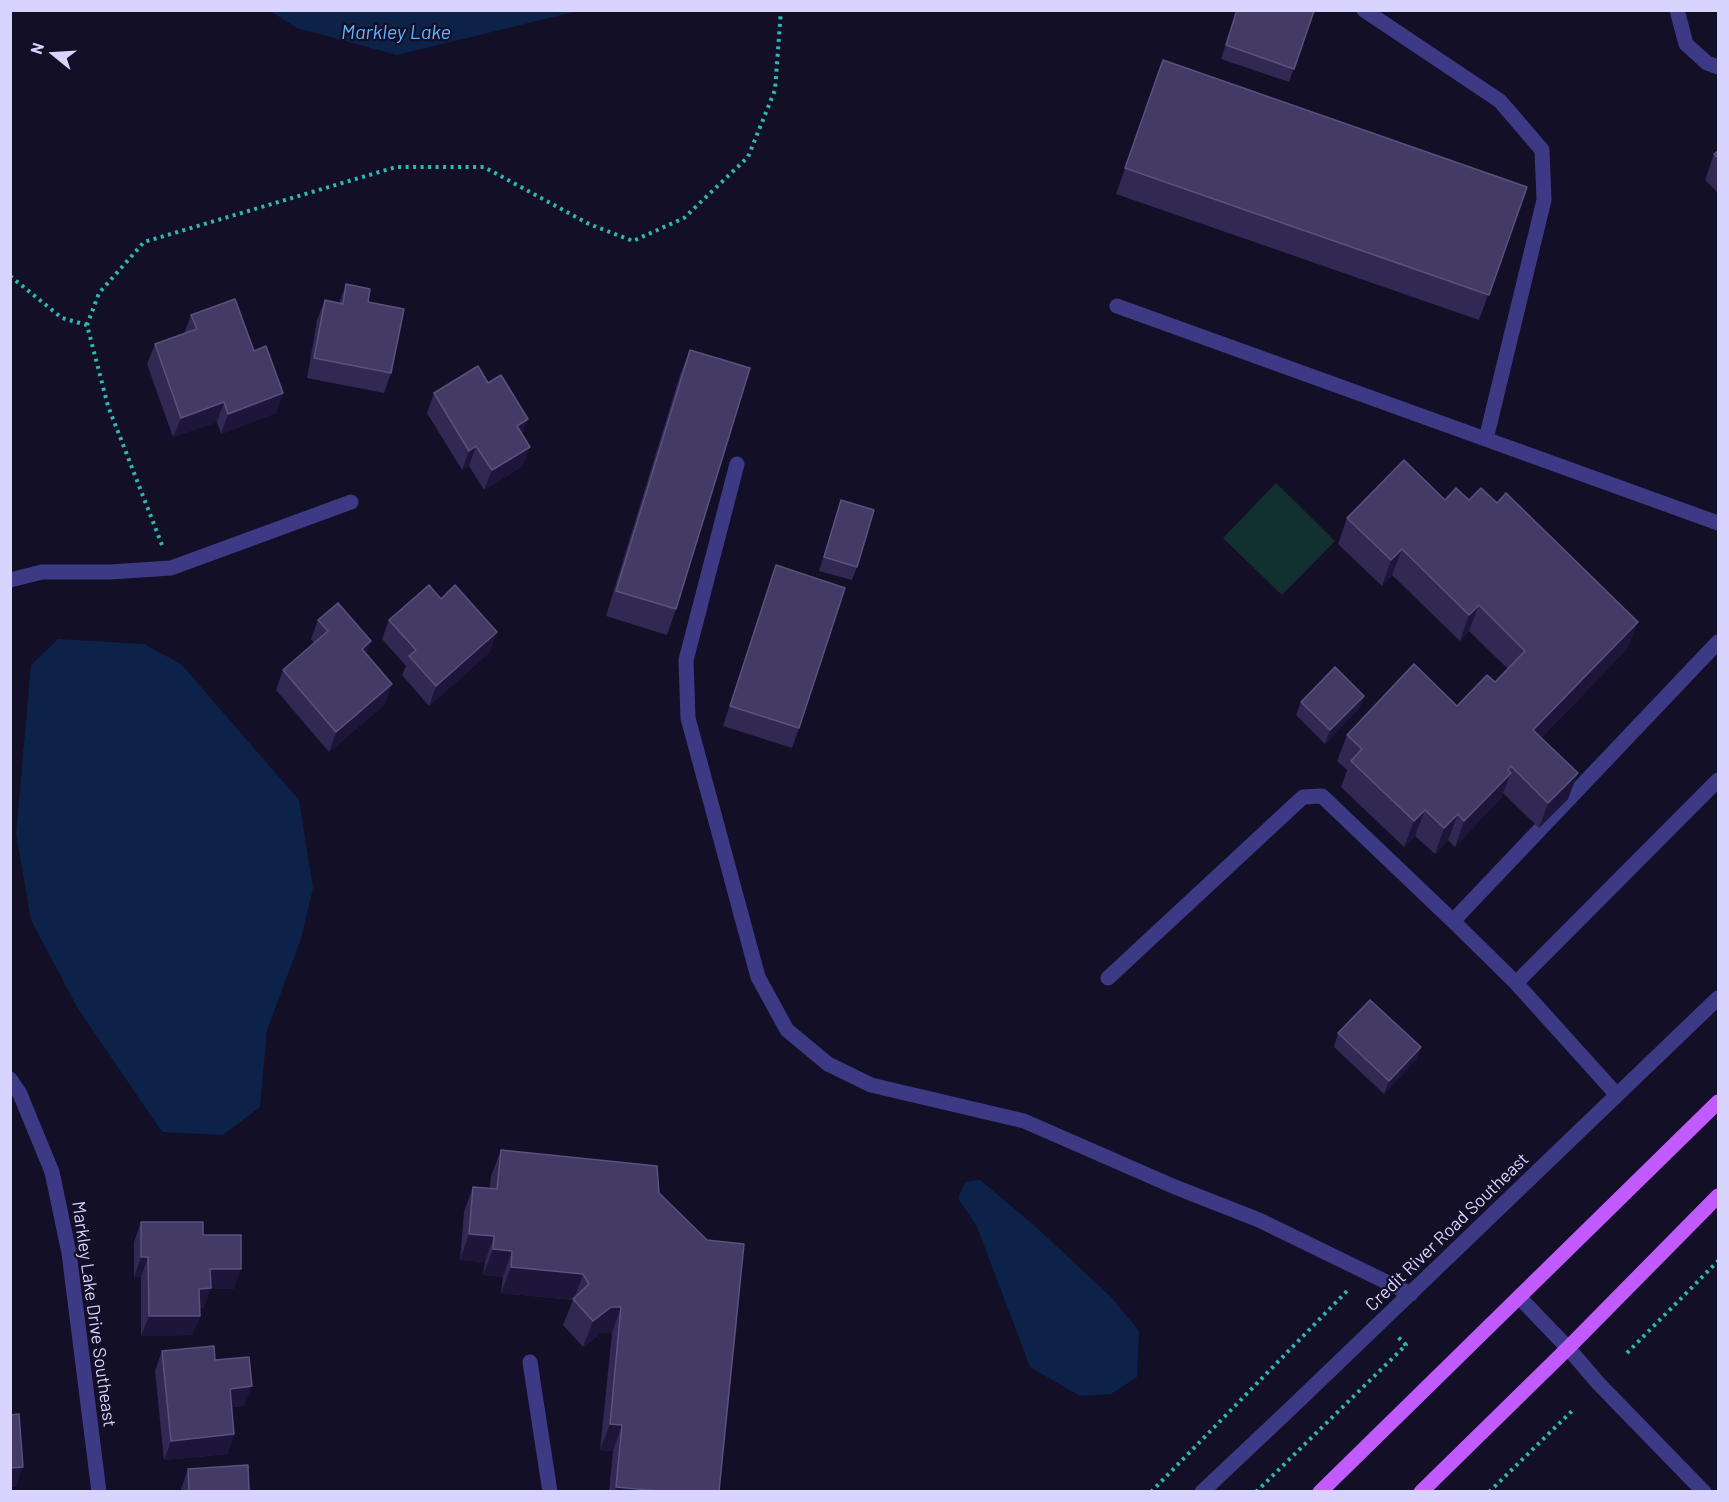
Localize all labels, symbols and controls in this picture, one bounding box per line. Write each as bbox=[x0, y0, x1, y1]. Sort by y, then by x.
water label: Markley Lake bbox=[341, 20, 451, 44]
north arrow bbox=[24, 24, 84, 84]
text: N bbox=[26, 40, 47, 56]
street label: Credit River Road Southeast bbox=[1361, 1148, 1533, 1316]
street label: Markley Lake Drive Southeast bbox=[67, 1200, 121, 1428]

